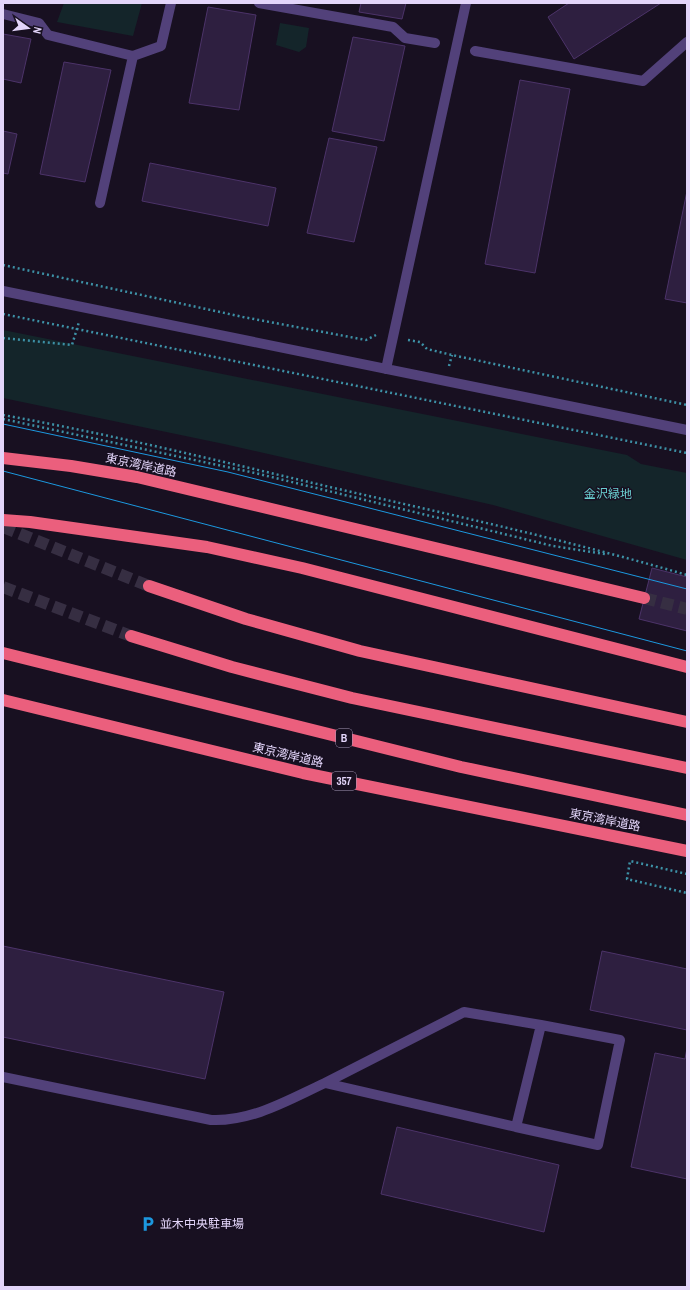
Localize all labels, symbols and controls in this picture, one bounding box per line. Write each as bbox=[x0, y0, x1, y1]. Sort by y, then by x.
north arrow bbox=[8, 8, 48, 48]
text: N bbox=[30, 26, 45, 35]
street label: 東京湾岸道路 bbox=[104, 450, 178, 480]
park label: 金沢緑地 bbox=[584, 486, 632, 502]
road number: B bbox=[336, 729, 352, 747]
street label: 東京湾岸道路 bbox=[251, 739, 325, 771]
road number: 357 bbox=[332, 772, 356, 790]
street label: 東京湾岸道路 bbox=[568, 805, 642, 835]
parking icon: 並木中央駐車場 bbox=[139, 1215, 157, 1233]
place label: 並木中央駐車場 bbox=[160, 1216, 244, 1232]

